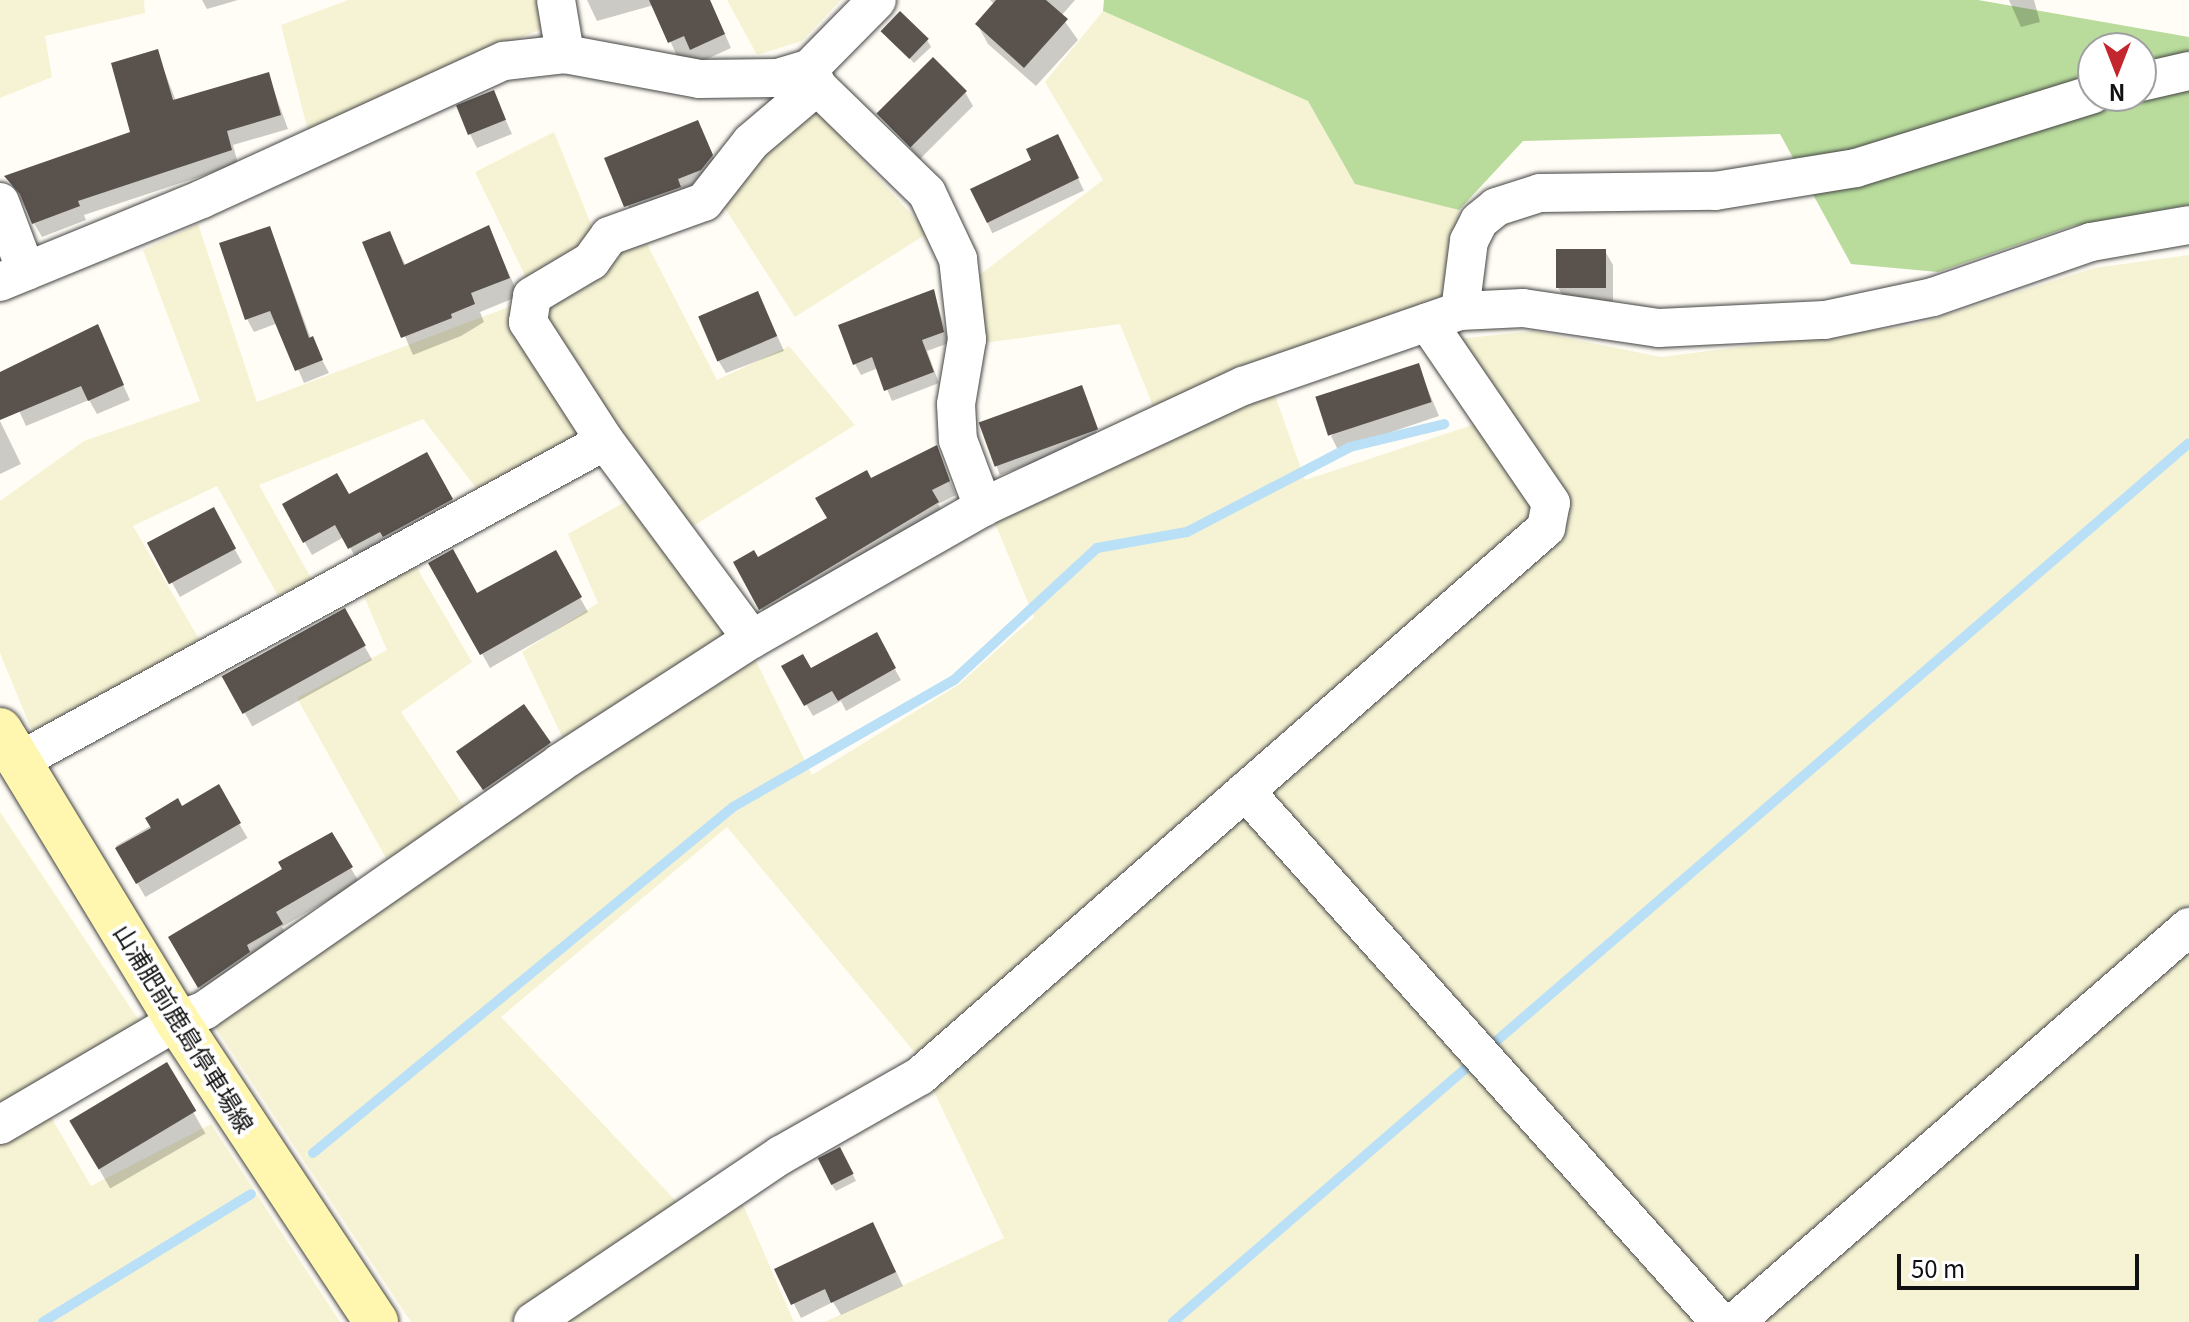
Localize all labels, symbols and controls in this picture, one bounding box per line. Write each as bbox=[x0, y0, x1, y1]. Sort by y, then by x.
north arrow bbox=[2077, 32, 2157, 112]
text: N bbox=[2109, 78, 2125, 110]
street label: 山浦肥前鹿島停車場線 bbox=[109, 919, 261, 1137]
scale bar bbox=[1901, 1238, 2143, 1288]
text: 50 m bbox=[1911, 1250, 1965, 1285]

